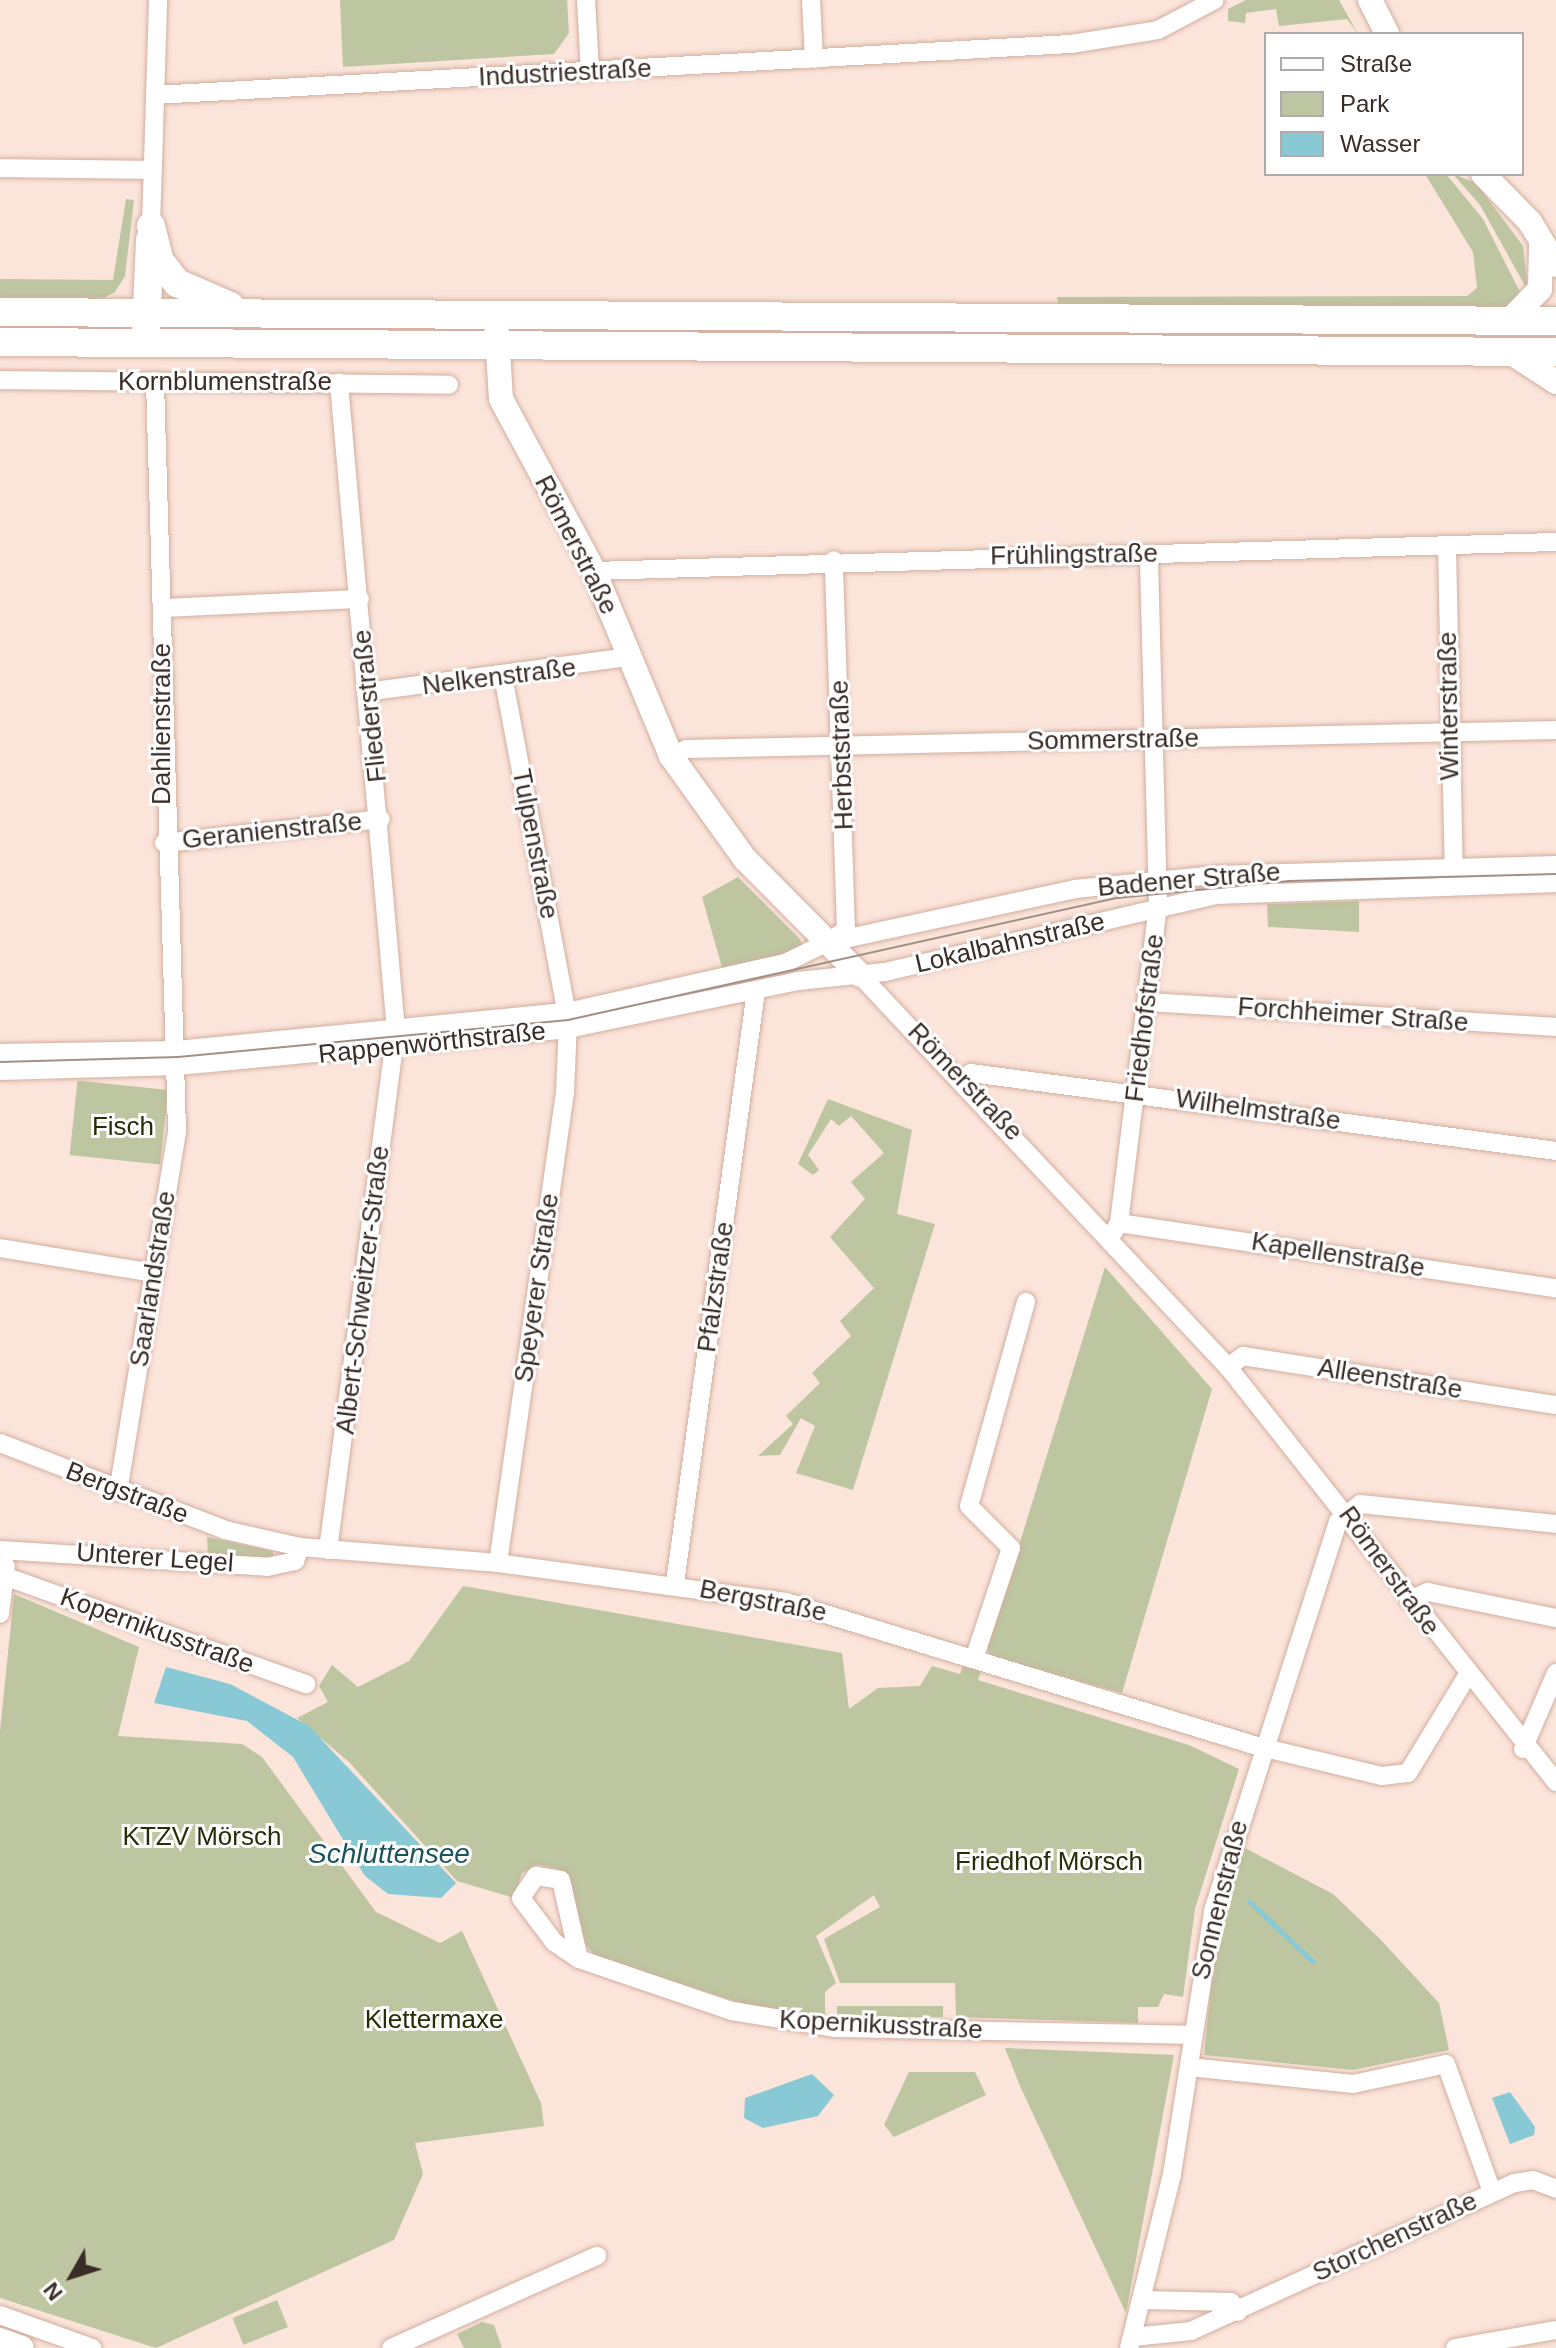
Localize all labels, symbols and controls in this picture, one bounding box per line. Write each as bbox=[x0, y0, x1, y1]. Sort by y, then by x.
legend bbox=[1264, 32, 1524, 176]
text: Straße bbox=[1340, 50, 1412, 77]
street label: Industriestraße bbox=[478, 53, 652, 93]
text: Park bbox=[1340, 90, 1389, 117]
text: Wasser bbox=[1340, 130, 1420, 157]
street label: Kornblumenstraße bbox=[118, 366, 332, 398]
street label: Römerstraße bbox=[528, 470, 624, 620]
street label: Frühlingstraße bbox=[990, 538, 1158, 572]
street label: Fliederstraße bbox=[346, 628, 394, 784]
street label: Winterstraße bbox=[1432, 631, 1466, 781]
street label: Dahlienstraße bbox=[146, 643, 178, 805]
street label: Nelkenstraße bbox=[420, 652, 578, 702]
street label: Herbststraße bbox=[824, 679, 860, 831]
street label: Sommerstraße bbox=[1027, 723, 1199, 757]
street label: Tulpenstraße bbox=[505, 766, 565, 922]
street label: Geranienstraße bbox=[181, 806, 363, 856]
street label: Badener Straße bbox=[1096, 856, 1282, 904]
street label: Lokalbahnstraße bbox=[912, 906, 1108, 980]
street label: Friedhofstraße bbox=[1119, 932, 1171, 1104]
street label: Forchheimer Straße bbox=[1237, 991, 1469, 1039]
street label: Rappenwörthstraße bbox=[317, 1016, 547, 1070]
street label: Römerstraße bbox=[901, 1017, 1029, 1147]
street label: Wilhelmstraße bbox=[1174, 1083, 1342, 1137]
park label: Fisch bbox=[92, 1111, 154, 1143]
street label: Albert-Schweitzer-Straße bbox=[330, 1144, 396, 1436]
street label: Saarlandstraße bbox=[124, 1189, 182, 1369]
street label: Speyerer Straße bbox=[508, 1191, 566, 1385]
street label: Pfalzstraße bbox=[691, 1220, 741, 1354]
street label: Kapellenstraße bbox=[1249, 1226, 1427, 1284]
street label: Alleenstraße bbox=[1315, 1352, 1465, 1406]
street label: Bergstraße bbox=[61, 1455, 193, 1531]
street label: Römerstraße bbox=[1332, 1500, 1446, 1642]
street label: Unterer Legel bbox=[75, 1537, 235, 1579]
street label: Bergstraße bbox=[697, 1573, 829, 1629]
street label: Kopernikusstraße bbox=[56, 1581, 258, 1681]
street label: Sonnenstraße bbox=[1185, 1817, 1255, 1983]
park label: KTZV Mörsch bbox=[123, 1821, 281, 1853]
water label: Schluttensee bbox=[308, 1837, 470, 1871]
park label: Friedhof Mörsch bbox=[955, 1846, 1143, 1878]
park label: Klettermaxe bbox=[365, 2004, 503, 2036]
street label: Kopernikusstraße bbox=[778, 2004, 984, 2046]
street label: Storchenstraße bbox=[1308, 2185, 1482, 2289]
north arrow bbox=[32, 2236, 112, 2316]
text: N bbox=[38, 2277, 68, 2305]

